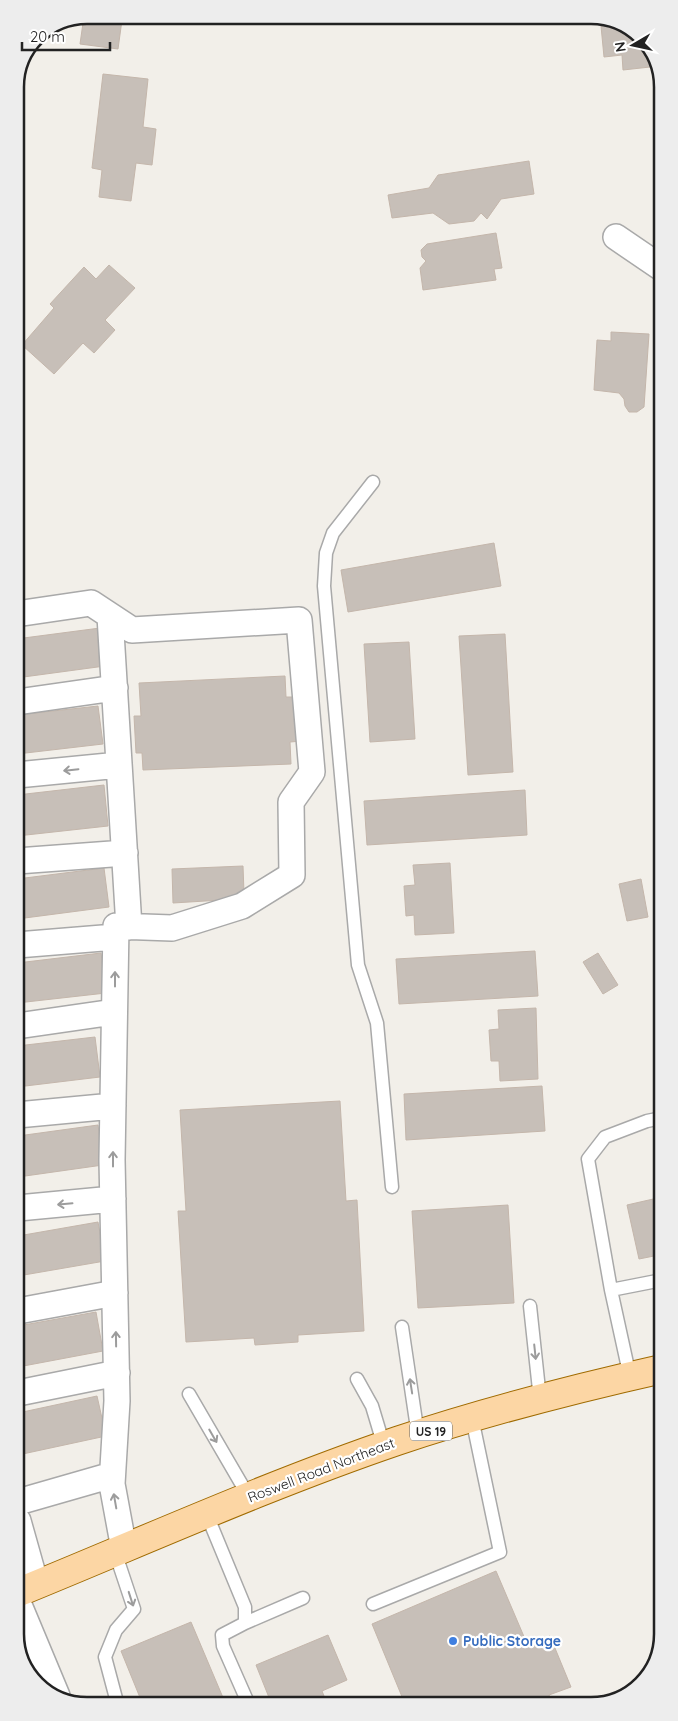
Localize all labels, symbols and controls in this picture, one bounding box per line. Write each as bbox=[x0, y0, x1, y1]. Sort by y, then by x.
scale bar bbox=[22, 20, 110, 52]
north arrow bbox=[608, 20, 658, 70]
text: 20 m bbox=[30, 27, 65, 46]
text: N bbox=[610, 41, 630, 54]
one-way arrow bbox=[63, 765, 79, 775]
one-way arrow bbox=[110, 971, 120, 988]
one-way arrow bbox=[108, 1151, 118, 1168]
one-way arrow bbox=[58, 1199, 74, 1209]
one-way arrow bbox=[111, 1331, 121, 1348]
one-way arrow bbox=[530, 1344, 540, 1360]
one-way arrow bbox=[406, 1379, 416, 1395]
road number: US 19 bbox=[410, 1422, 452, 1440]
one-way arrow bbox=[209, 1428, 219, 1442]
street label: Roswell Road Northeast bbox=[245, 1434, 397, 1506]
one-way arrow bbox=[109, 1494, 119, 1510]
one-way arrow bbox=[126, 1590, 136, 1606]
place label: Public Storage bbox=[463, 1632, 561, 1650]
marker: Public Storage bbox=[447, 1635, 459, 1647]

